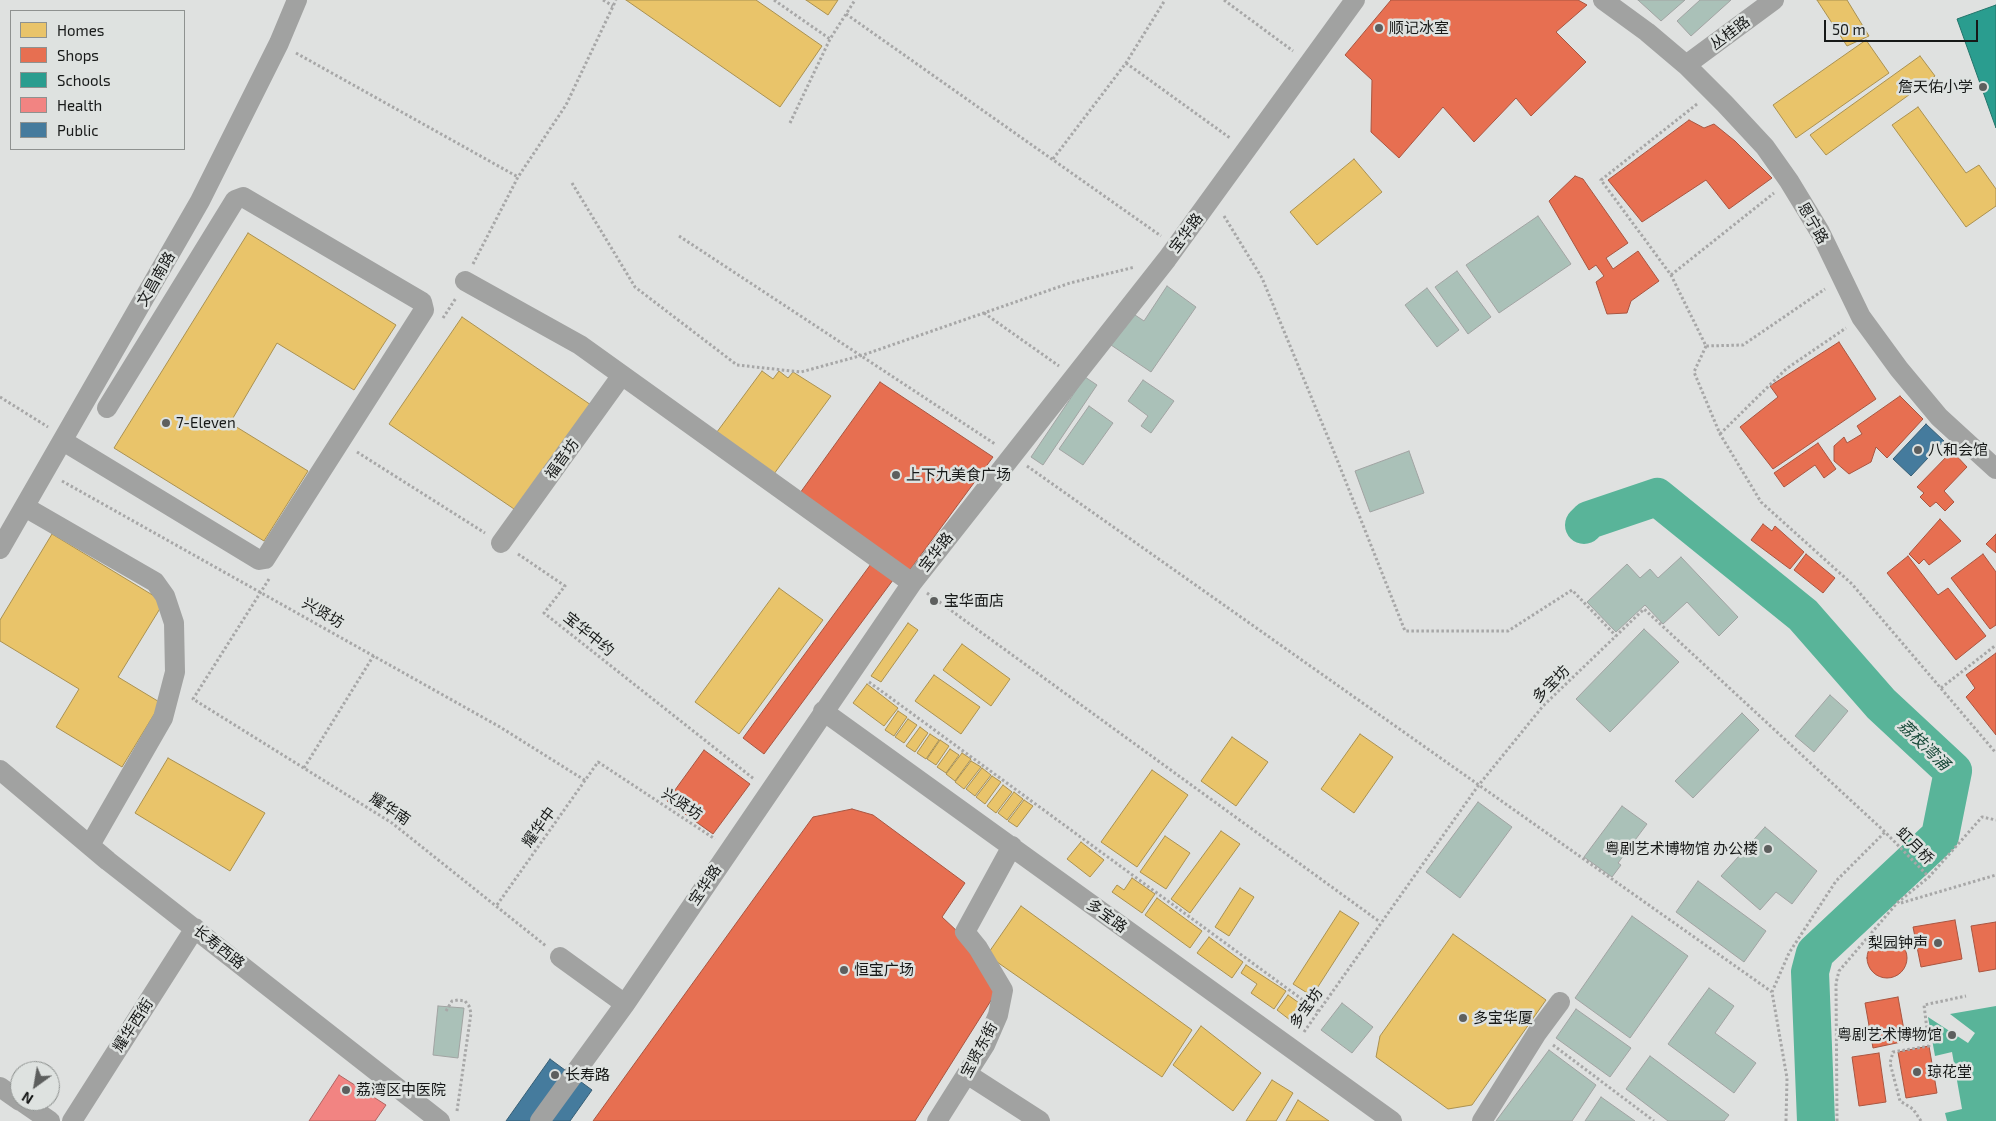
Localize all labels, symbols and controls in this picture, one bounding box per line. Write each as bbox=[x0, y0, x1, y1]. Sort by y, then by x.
legend bbox=[10, 10, 185, 150]
scale bar bbox=[1826, 10, 1980, 42]
street label: 丛桂路 bbox=[1707, 12, 1753, 54]
place label: 顺记冰室 bbox=[1389, 19, 1449, 37]
text: 50 m bbox=[1832, 20, 1866, 38]
text: Homes bbox=[57, 21, 104, 39]
marker: 顺记冰室 bbox=[1373, 22, 1385, 34]
text: Shops bbox=[57, 46, 99, 64]
text: Schools bbox=[57, 71, 111, 89]
place label: 詹天佑小学 bbox=[1898, 78, 1973, 96]
marker: 詹天佑小学 bbox=[1977, 81, 1989, 93]
text: Health bbox=[57, 96, 102, 114]
text: Public bbox=[57, 121, 98, 139]
street label: 恩宁路 bbox=[1794, 199, 1832, 247]
street label: 宝华路 bbox=[1165, 210, 1207, 256]
street label: 文昌南路 bbox=[133, 249, 179, 309]
place label: 7-Eleven bbox=[176, 414, 236, 432]
marker: 7-Eleven bbox=[160, 417, 172, 429]
street label: 福音坊 bbox=[541, 436, 583, 482]
place label: 八和会馆 bbox=[1928, 441, 1988, 459]
marker: 八和会馆 bbox=[1912, 444, 1924, 456]
place label: 上下九美食广场 bbox=[906, 466, 1011, 484]
marker: 上下九美食广场 bbox=[890, 469, 902, 481]
street label: 宝华路 bbox=[915, 529, 957, 575]
place label: 宝华面店 bbox=[944, 592, 1004, 610]
street label: 兴贤坊 bbox=[299, 594, 347, 632]
marker: 宝华面店 bbox=[928, 595, 940, 607]
street label: 宝华中约 bbox=[560, 608, 618, 660]
street label: 多宝坊 bbox=[1529, 662, 1573, 706]
water label: 荔枝湾涌 bbox=[1894, 716, 1954, 774]
street label: 兴贤坊 bbox=[658, 784, 706, 824]
street label: 耀华南 bbox=[366, 789, 414, 829]
street label: 耀华中 bbox=[518, 804, 560, 850]
street label: 虹月桥 bbox=[1893, 824, 1937, 868]
place label: 粤剧艺术博物馆 办公楼 bbox=[1605, 840, 1758, 858]
marker: 粤剧艺术博物馆 办公楼 bbox=[1762, 843, 1774, 855]
street label: 宝华路 bbox=[685, 861, 725, 909]
street label: 多宝路 bbox=[1084, 895, 1130, 937]
street label: 长寿西路 bbox=[190, 921, 248, 973]
place label: 梨园钟声 bbox=[1868, 934, 1928, 952]
marker: 梨园钟声 bbox=[1932, 937, 1944, 949]
place label: 恒宝广场 bbox=[854, 961, 914, 979]
marker: 恒宝广场 bbox=[838, 964, 850, 976]
street label: 多宝坊 bbox=[1286, 984, 1326, 1032]
street label: 耀华西街 bbox=[109, 995, 157, 1055]
place label: 多宝华厦 bbox=[1473, 1009, 1533, 1027]
marker: 多宝华厦 bbox=[1457, 1012, 1469, 1024]
street label: 宝贤东街 bbox=[957, 1019, 1001, 1081]
place label: 粤剧艺术博物馆 bbox=[1837, 1026, 1942, 1044]
marker: 粤剧艺术博物馆 bbox=[1946, 1029, 1958, 1041]
north arrow bbox=[10, 1061, 60, 1111]
place label: 琼花堂 bbox=[1927, 1063, 1972, 1081]
place label: 长寿路 bbox=[565, 1066, 610, 1084]
marker: 琼花堂 bbox=[1911, 1066, 1923, 1078]
marker: 长寿路 bbox=[549, 1069, 561, 1081]
place label: 荔湾区中医院 bbox=[356, 1081, 446, 1099]
marker: 荔湾区中医院 bbox=[340, 1084, 352, 1096]
text: N bbox=[19, 1088, 36, 1108]

